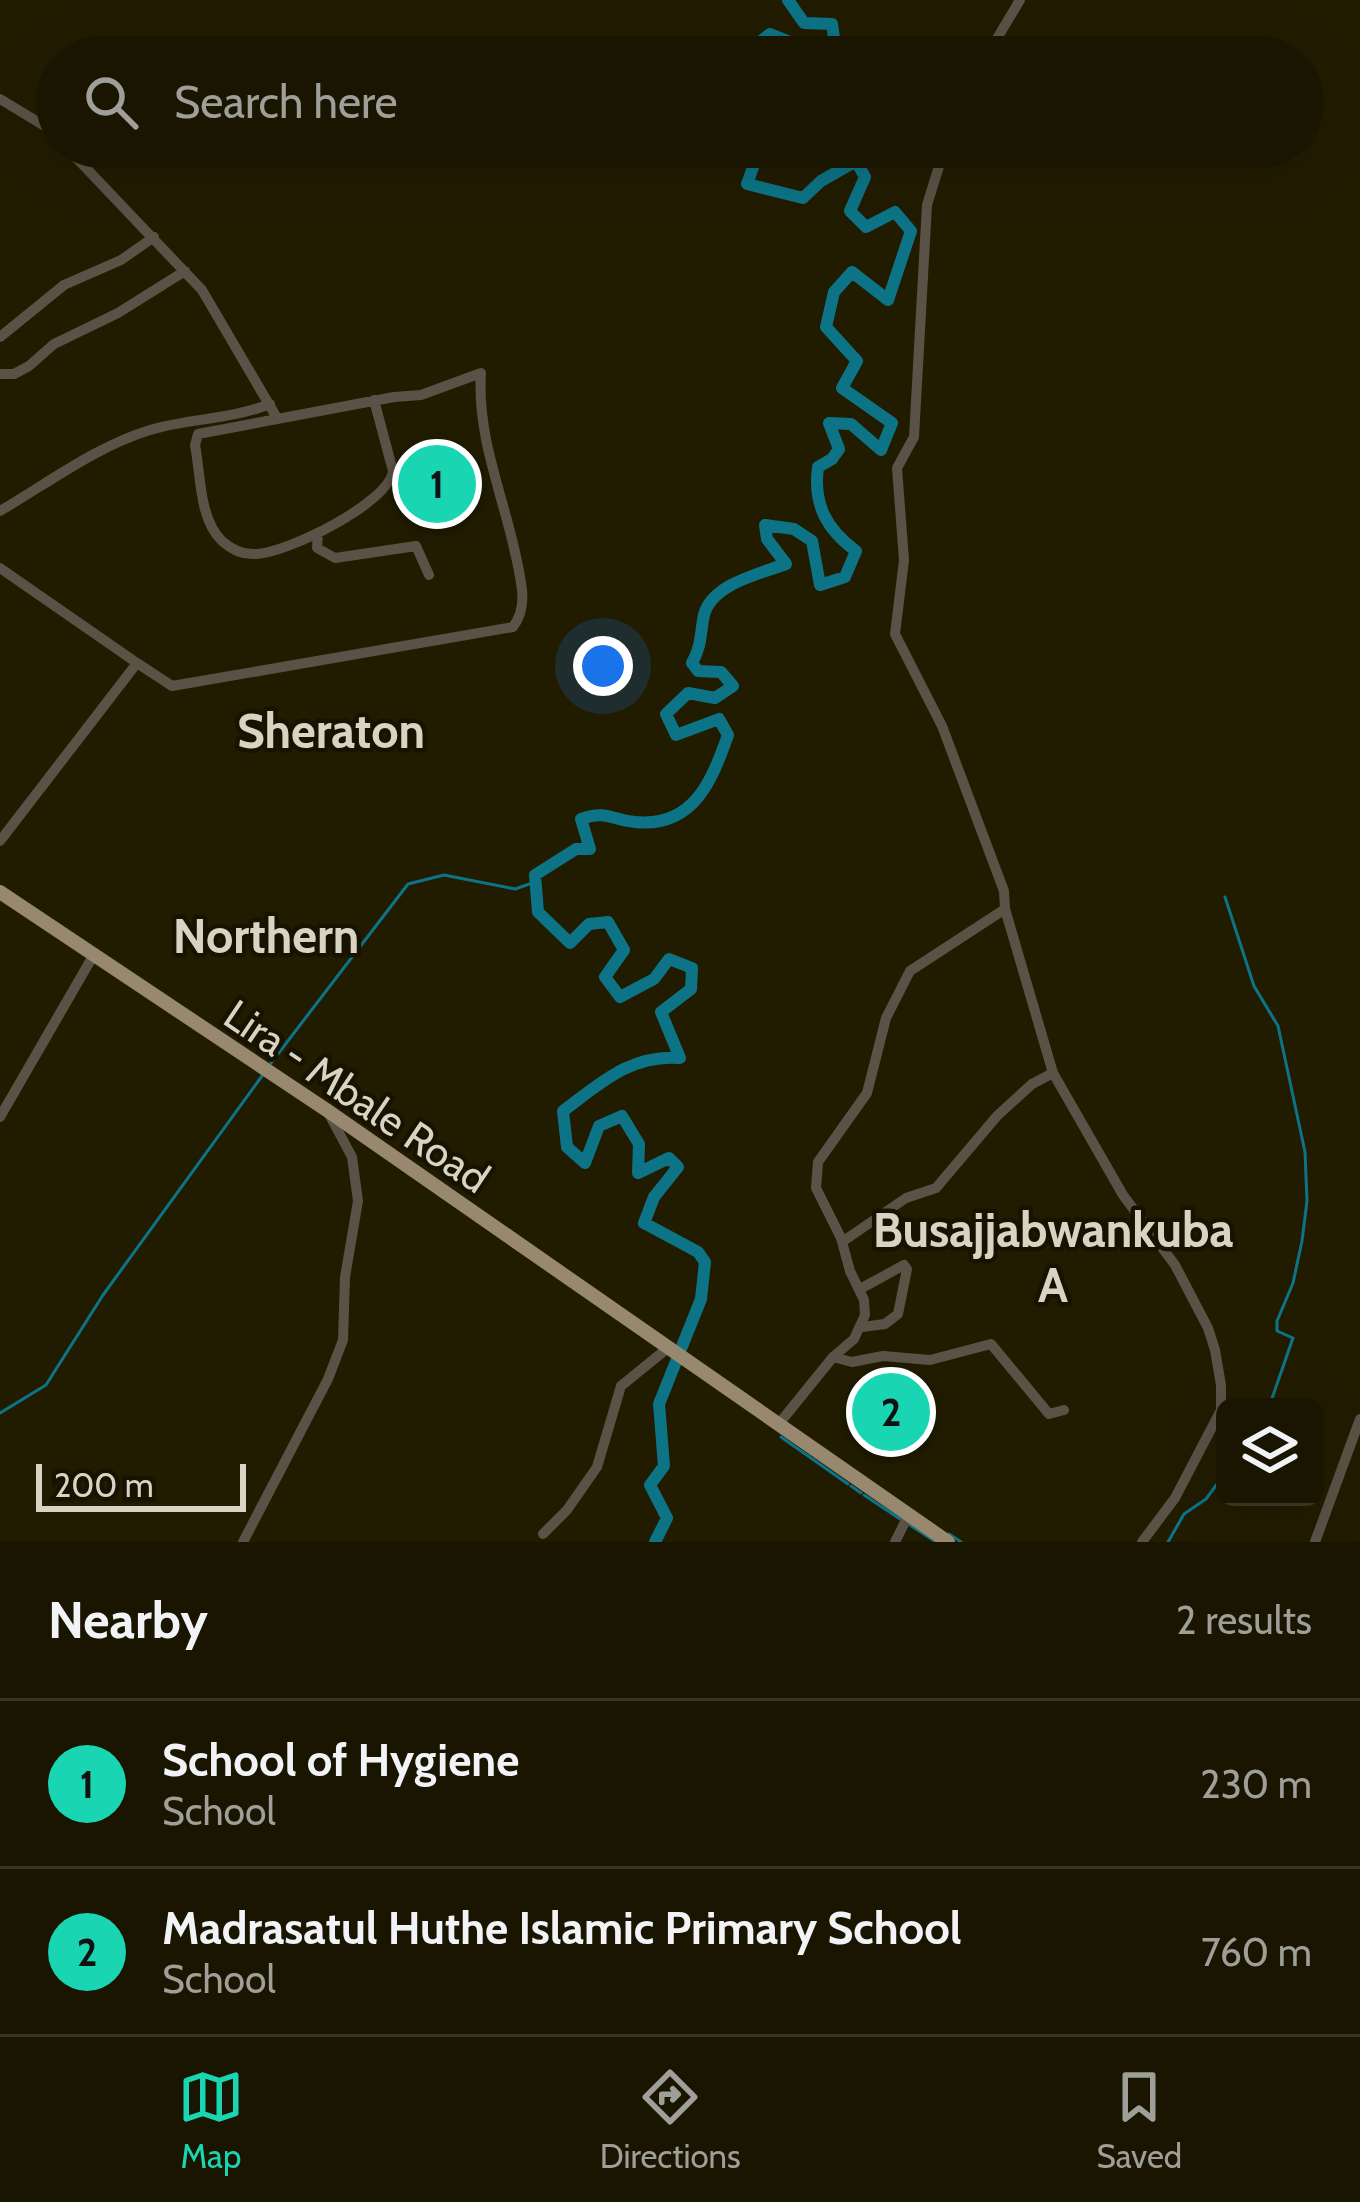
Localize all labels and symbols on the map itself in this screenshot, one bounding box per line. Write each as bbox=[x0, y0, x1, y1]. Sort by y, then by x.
pin: 1 bbox=[398, 439, 476, 529]
your location bbox=[573, 636, 633, 696]
district label: Sheraton bbox=[237, 702, 425, 760]
district label: Northern bbox=[173, 907, 359, 965]
street label: Lira - Mbale Road bbox=[215, 988, 499, 1204]
district label: Busajjabwankuba A bbox=[873, 1201, 1233, 1314]
pin: 2 bbox=[852, 1367, 930, 1457]
scale bar bbox=[36, 1458, 246, 1511]

